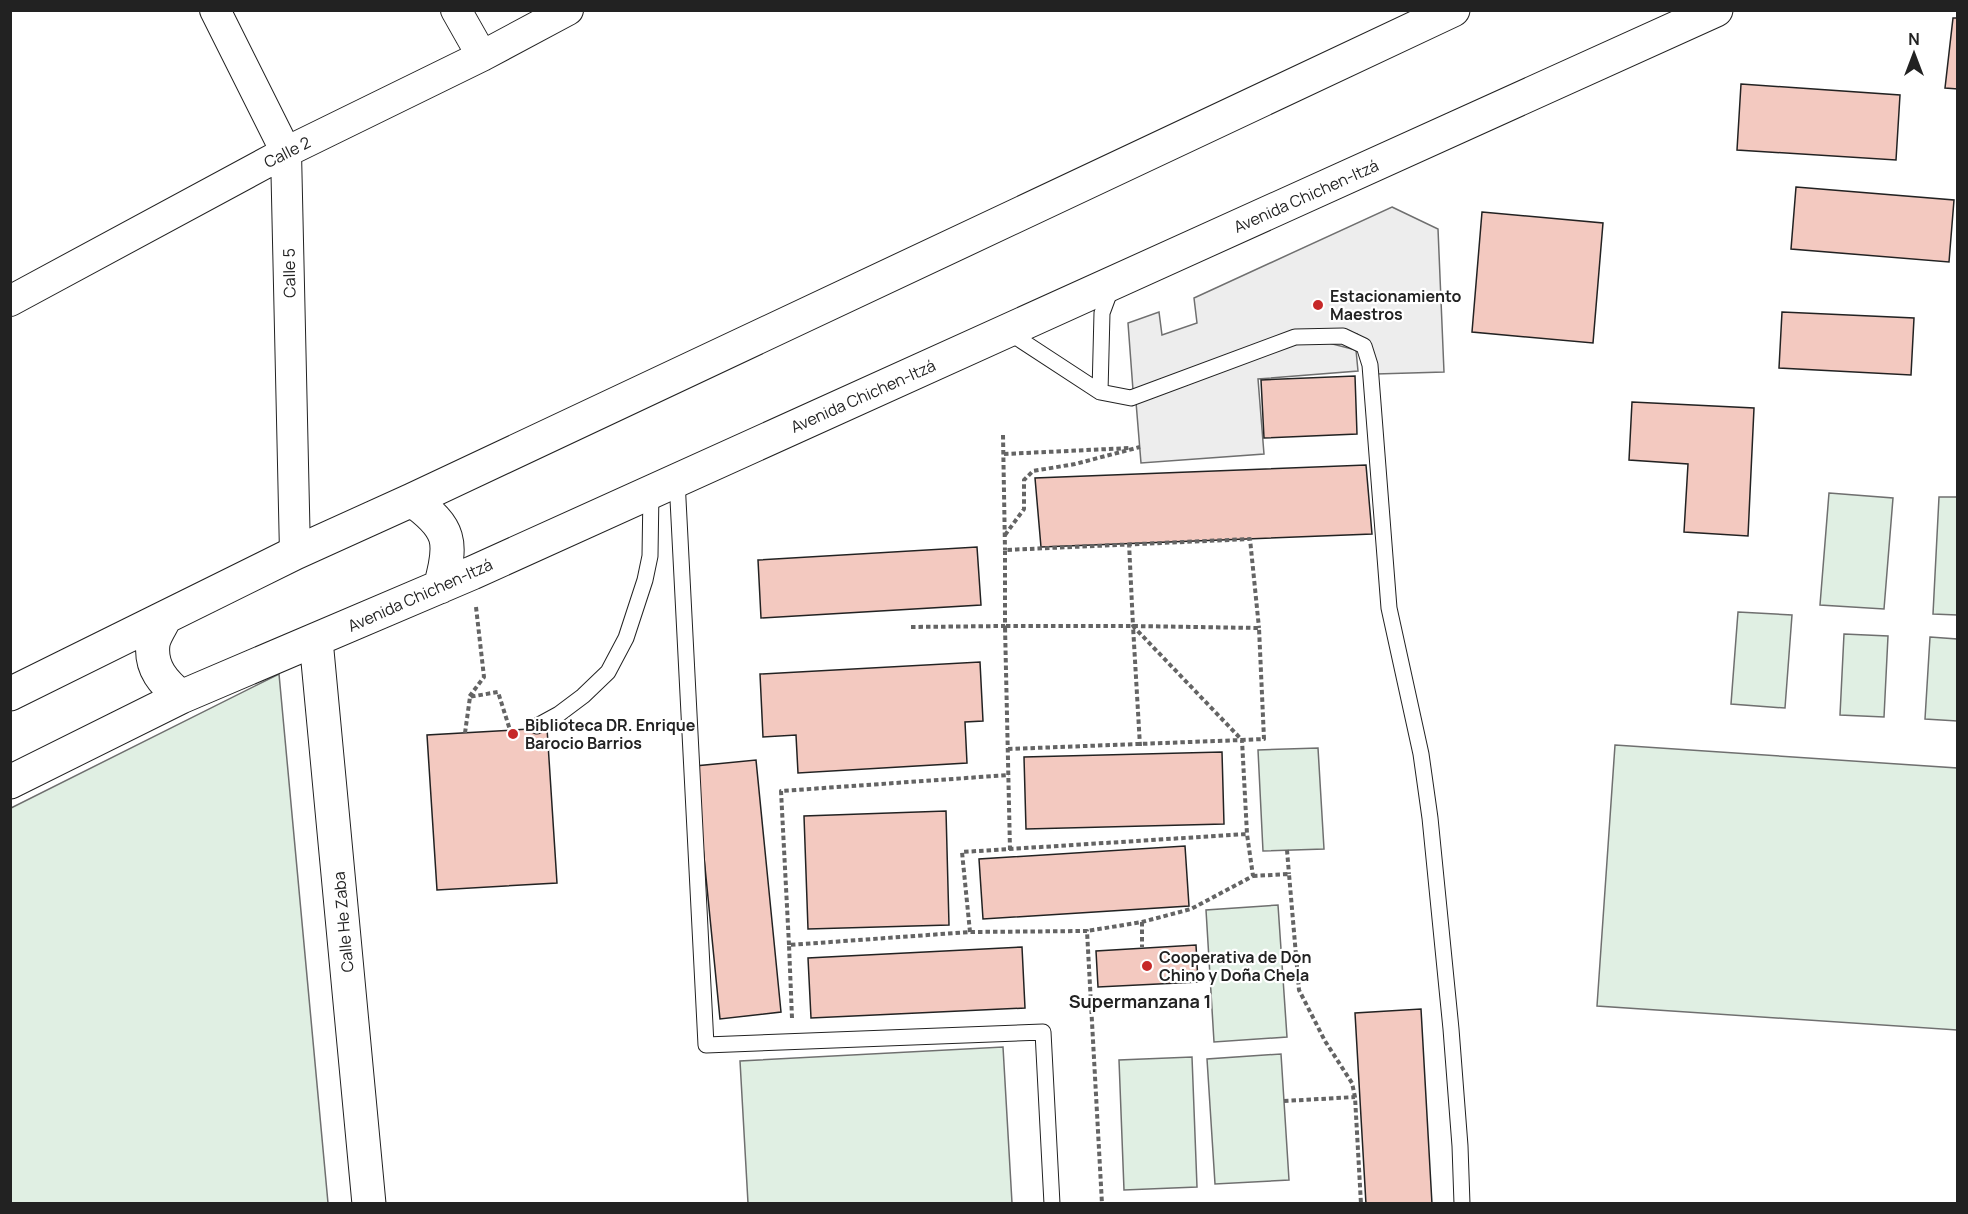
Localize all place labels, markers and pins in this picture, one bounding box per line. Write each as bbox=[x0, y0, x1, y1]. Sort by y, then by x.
place label: Estacionamiento Maestros bbox=[1330, 285, 1461, 325]
marker: Estacionamiento Maestros bbox=[1311, 298, 1325, 312]
place label: Biblioteca DR. Enrique Barocio Barrios bbox=[525, 714, 696, 754]
marker: Biblioteca DR. Enrique Barocio Barrios bbox=[506, 727, 520, 741]
place label: Cooperativa de Don Chino y Doña Chela bbox=[1159, 946, 1312, 986]
marker: Cooperativa de Don Chino y Doña Chela bbox=[1140, 959, 1154, 973]

